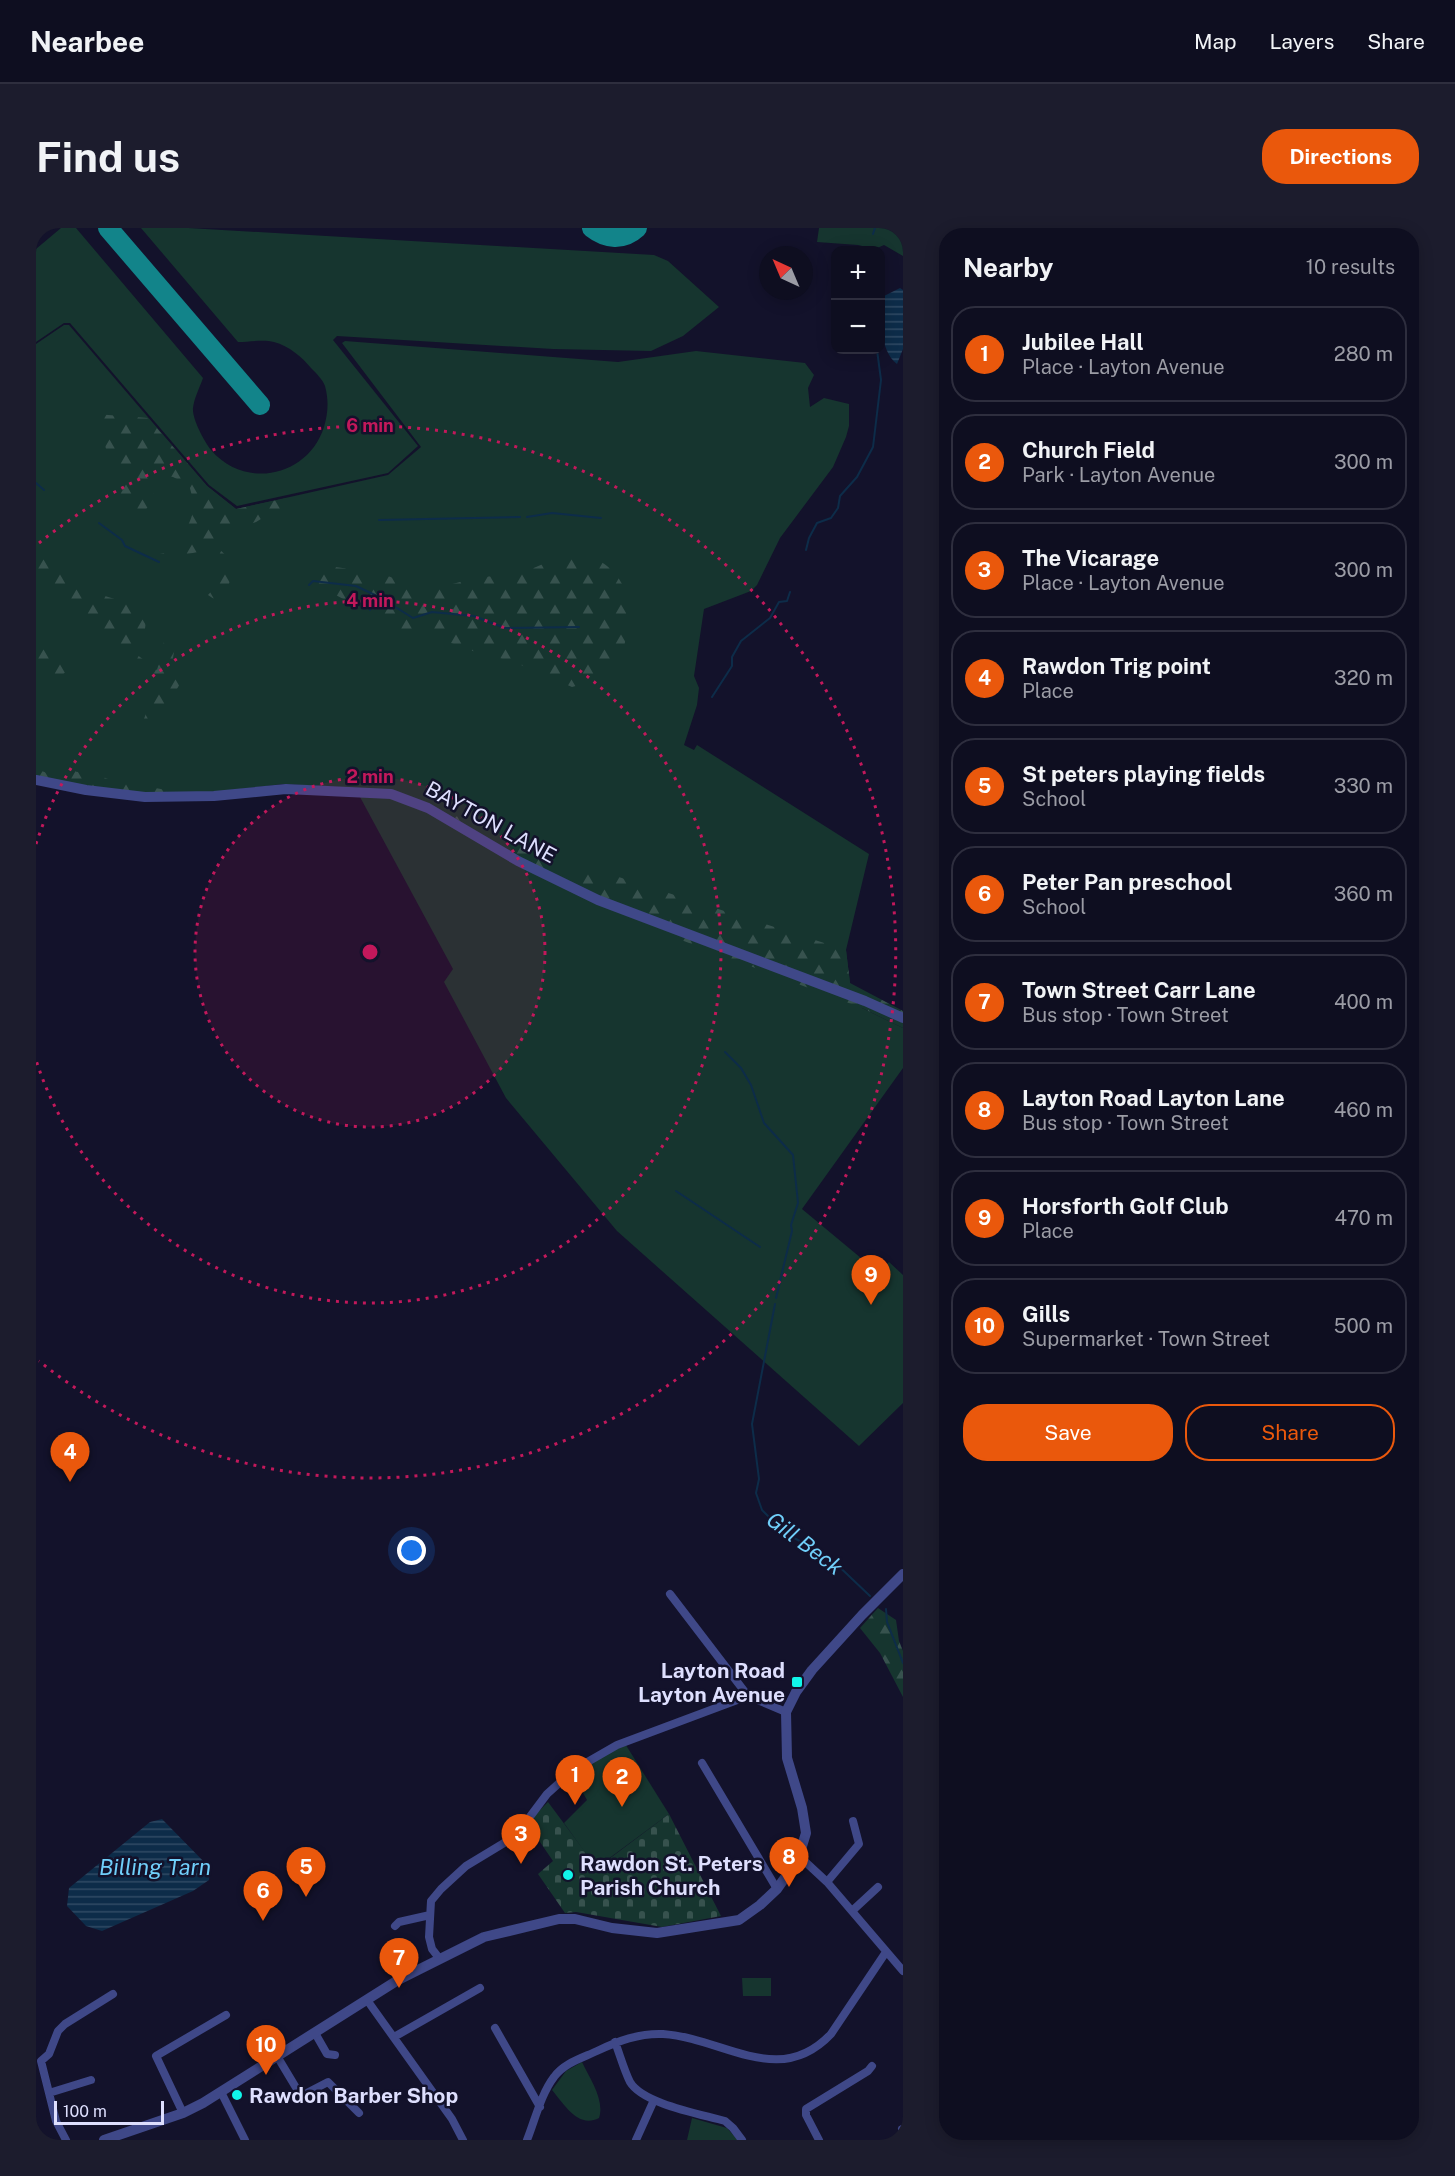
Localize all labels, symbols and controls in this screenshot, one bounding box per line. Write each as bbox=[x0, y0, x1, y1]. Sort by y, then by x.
text: Nearbee bbox=[30, 25, 144, 58]
text: Map bbox=[1194, 29, 1237, 54]
text: Layers bbox=[1270, 29, 1334, 54]
text: Share bbox=[1367, 29, 1425, 54]
button: Directions bbox=[1262, 129, 1419, 184]
text: Find us bbox=[36, 132, 180, 181]
north arrow bbox=[759, 246, 813, 300]
map controls bbox=[831, 246, 885, 354]
button: + bbox=[831, 246, 885, 300]
text: Nearby bbox=[963, 252, 1053, 283]
text: 10 results bbox=[1306, 255, 1395, 279]
button: − bbox=[831, 300, 885, 354]
text: Jubilee Hall bbox=[1022, 329, 1144, 355]
text: 1 bbox=[980, 342, 989, 366]
text: 280 m bbox=[1334, 342, 1393, 366]
text: Place · Layton Avenue bbox=[1022, 355, 1225, 379]
text: 6 min bbox=[346, 415, 394, 436]
text: Church Field bbox=[1022, 437, 1155, 463]
text: 2 bbox=[978, 450, 991, 474]
text: 300 m bbox=[1334, 450, 1393, 474]
text: Park · Layton Avenue bbox=[1022, 463, 1215, 487]
text: The Vicarage bbox=[1022, 545, 1159, 571]
text: 3 bbox=[978, 558, 991, 582]
text: 300 m bbox=[1334, 558, 1393, 582]
text: Place · Layton Avenue bbox=[1022, 571, 1225, 595]
text: 4 min bbox=[346, 590, 394, 611]
text: Rawdon Trig point bbox=[1022, 653, 1211, 679]
text: 4 bbox=[978, 666, 991, 690]
text: 320 m bbox=[1334, 666, 1393, 690]
text: Place bbox=[1022, 679, 1074, 703]
text: St peters playing fields bbox=[1022, 761, 1265, 787]
text: 2 min bbox=[346, 766, 394, 787]
text: 5 bbox=[978, 774, 991, 798]
text: 330 m bbox=[1334, 774, 1393, 798]
street label: BAYTON LANE bbox=[421, 776, 561, 868]
text: School bbox=[1022, 787, 1086, 811]
text: Peter Pan preschool bbox=[1022, 869, 1233, 895]
text: 6 bbox=[978, 882, 991, 906]
text: 360 m bbox=[1334, 882, 1393, 906]
text: School bbox=[1022, 895, 1086, 919]
centre of rings bbox=[360, 942, 380, 962]
text: Town Street Carr Lane bbox=[1022, 977, 1256, 1003]
text: 7 bbox=[978, 990, 991, 1014]
text: 400 m bbox=[1334, 990, 1393, 1014]
text: Bus stop · Town Street bbox=[1022, 1003, 1229, 1027]
text: Layton Road Layton Lane bbox=[1022, 1085, 1285, 1111]
text: 8 bbox=[978, 1098, 991, 1122]
text: 460 m bbox=[1334, 1098, 1393, 1122]
text: Bus stop · Town Street bbox=[1022, 1111, 1229, 1135]
text: Horsforth Golf Club bbox=[1022, 1193, 1229, 1219]
text: 9 bbox=[978, 1206, 991, 1230]
text: 470 m bbox=[1334, 1206, 1393, 1230]
text: Place bbox=[1022, 1219, 1074, 1243]
pin: 9 bbox=[852, 1256, 890, 1305]
text: Gills bbox=[1022, 1301, 1070, 1327]
text: 10 bbox=[974, 1314, 995, 1338]
text: 500 m bbox=[1334, 1314, 1393, 1338]
text: Supermarket · Town Street bbox=[1022, 1327, 1270, 1351]
button: Save bbox=[963, 1404, 1173, 1461]
button: Share bbox=[1185, 1404, 1395, 1461]
pin: 4 bbox=[51, 1432, 90, 1482]
water label: Gill Beck bbox=[762, 1506, 848, 1580]
your location bbox=[397, 1536, 426, 1565]
place label: Layton Road Layton Avenue bbox=[638, 1658, 785, 1707]
marker: Layton Road Layton Avenue bbox=[790, 1675, 804, 1689]
pin: 1 bbox=[556, 1756, 594, 1805]
pin: 2 bbox=[602, 1758, 642, 1807]
pin: 3 bbox=[502, 1814, 540, 1864]
pin: 8 bbox=[770, 1838, 808, 1887]
pin: 5 bbox=[286, 1848, 326, 1897]
place label: Rawdon St. Peters Parish Church bbox=[580, 1851, 763, 1900]
water label: Billing Tarn bbox=[99, 1854, 211, 1880]
marker: Rawdon St. Peters Parish Church bbox=[561, 1868, 575, 1882]
pin: 6 bbox=[244, 1872, 282, 1921]
pin: 7 bbox=[380, 1938, 418, 1988]
pin: 10 bbox=[246, 2026, 286, 2075]
place label: Rawdon Barber Shop bbox=[249, 2083, 458, 2108]
marker: Rawdon Barber Shop bbox=[230, 2088, 244, 2102]
scale bar bbox=[54, 2098, 164, 2126]
text: 100 m bbox=[63, 2102, 107, 2121]

